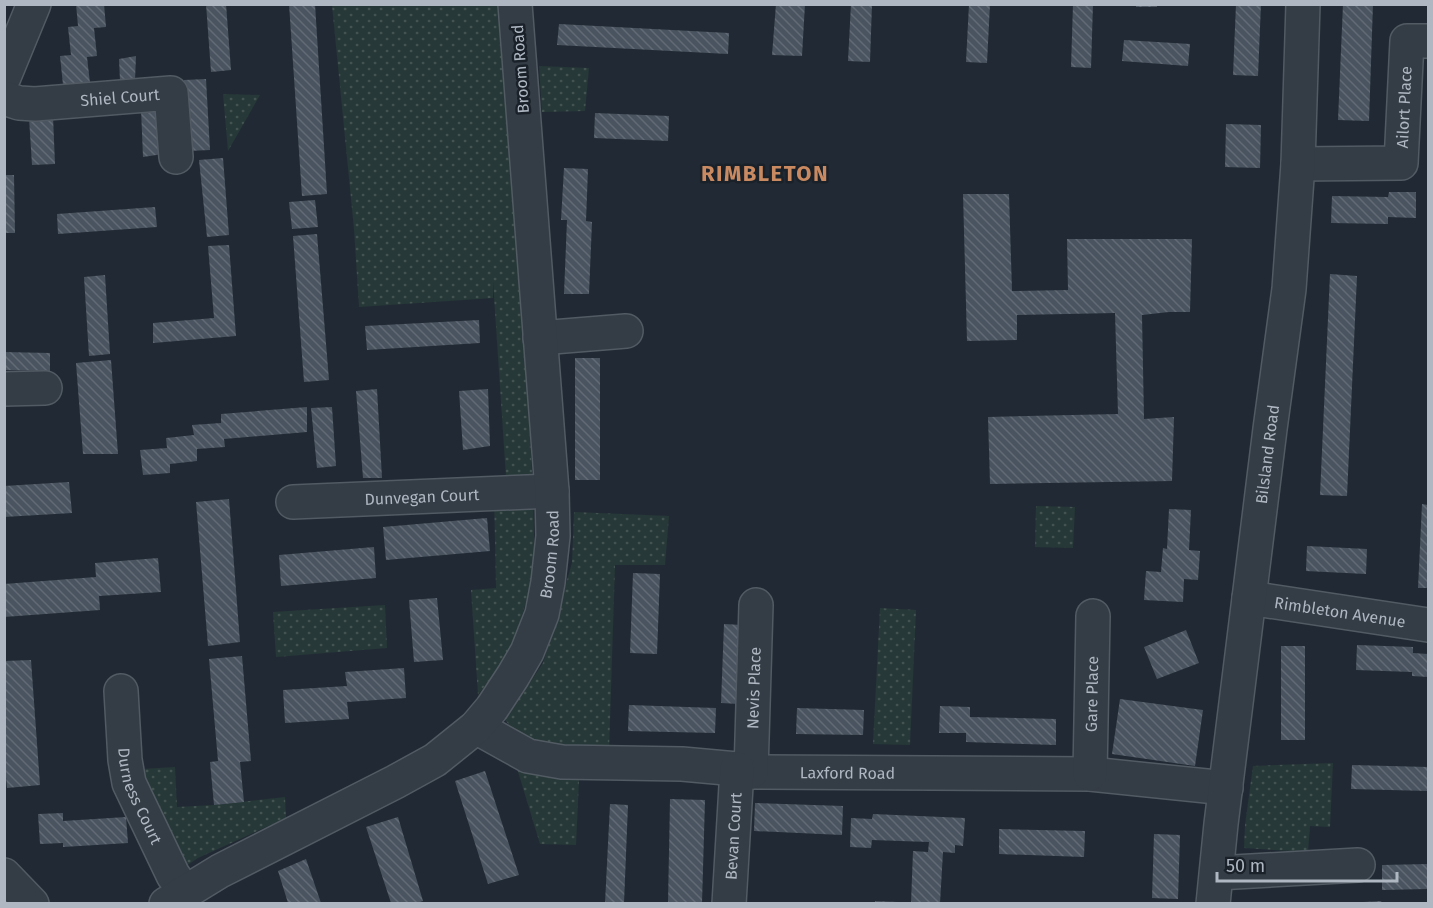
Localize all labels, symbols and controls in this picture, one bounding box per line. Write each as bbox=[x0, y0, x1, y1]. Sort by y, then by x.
street label: Broom Road bbox=[508, 24, 533, 114]
street label: Ailort Place bbox=[1393, 65, 1416, 149]
street label: Shiel Court bbox=[79, 85, 161, 110]
district label: RIMBLETON bbox=[701, 160, 829, 187]
street label: Bilsland Road bbox=[1252, 403, 1283, 505]
street label: Dunvegan Court bbox=[364, 485, 480, 509]
street label: Broom Road bbox=[536, 510, 563, 600]
street label: Rimbleton Avenue bbox=[1273, 593, 1407, 631]
street label: Nevis Place bbox=[743, 647, 765, 729]
street label: Gare Place bbox=[1082, 656, 1102, 732]
street label: Durness Court bbox=[114, 747, 166, 848]
street label: Laxford Road bbox=[800, 763, 895, 783]
street label: Bevan Court bbox=[721, 792, 746, 880]
scale bar bbox=[1217, 845, 1397, 883]
text: 50 m bbox=[1226, 855, 1265, 877]

